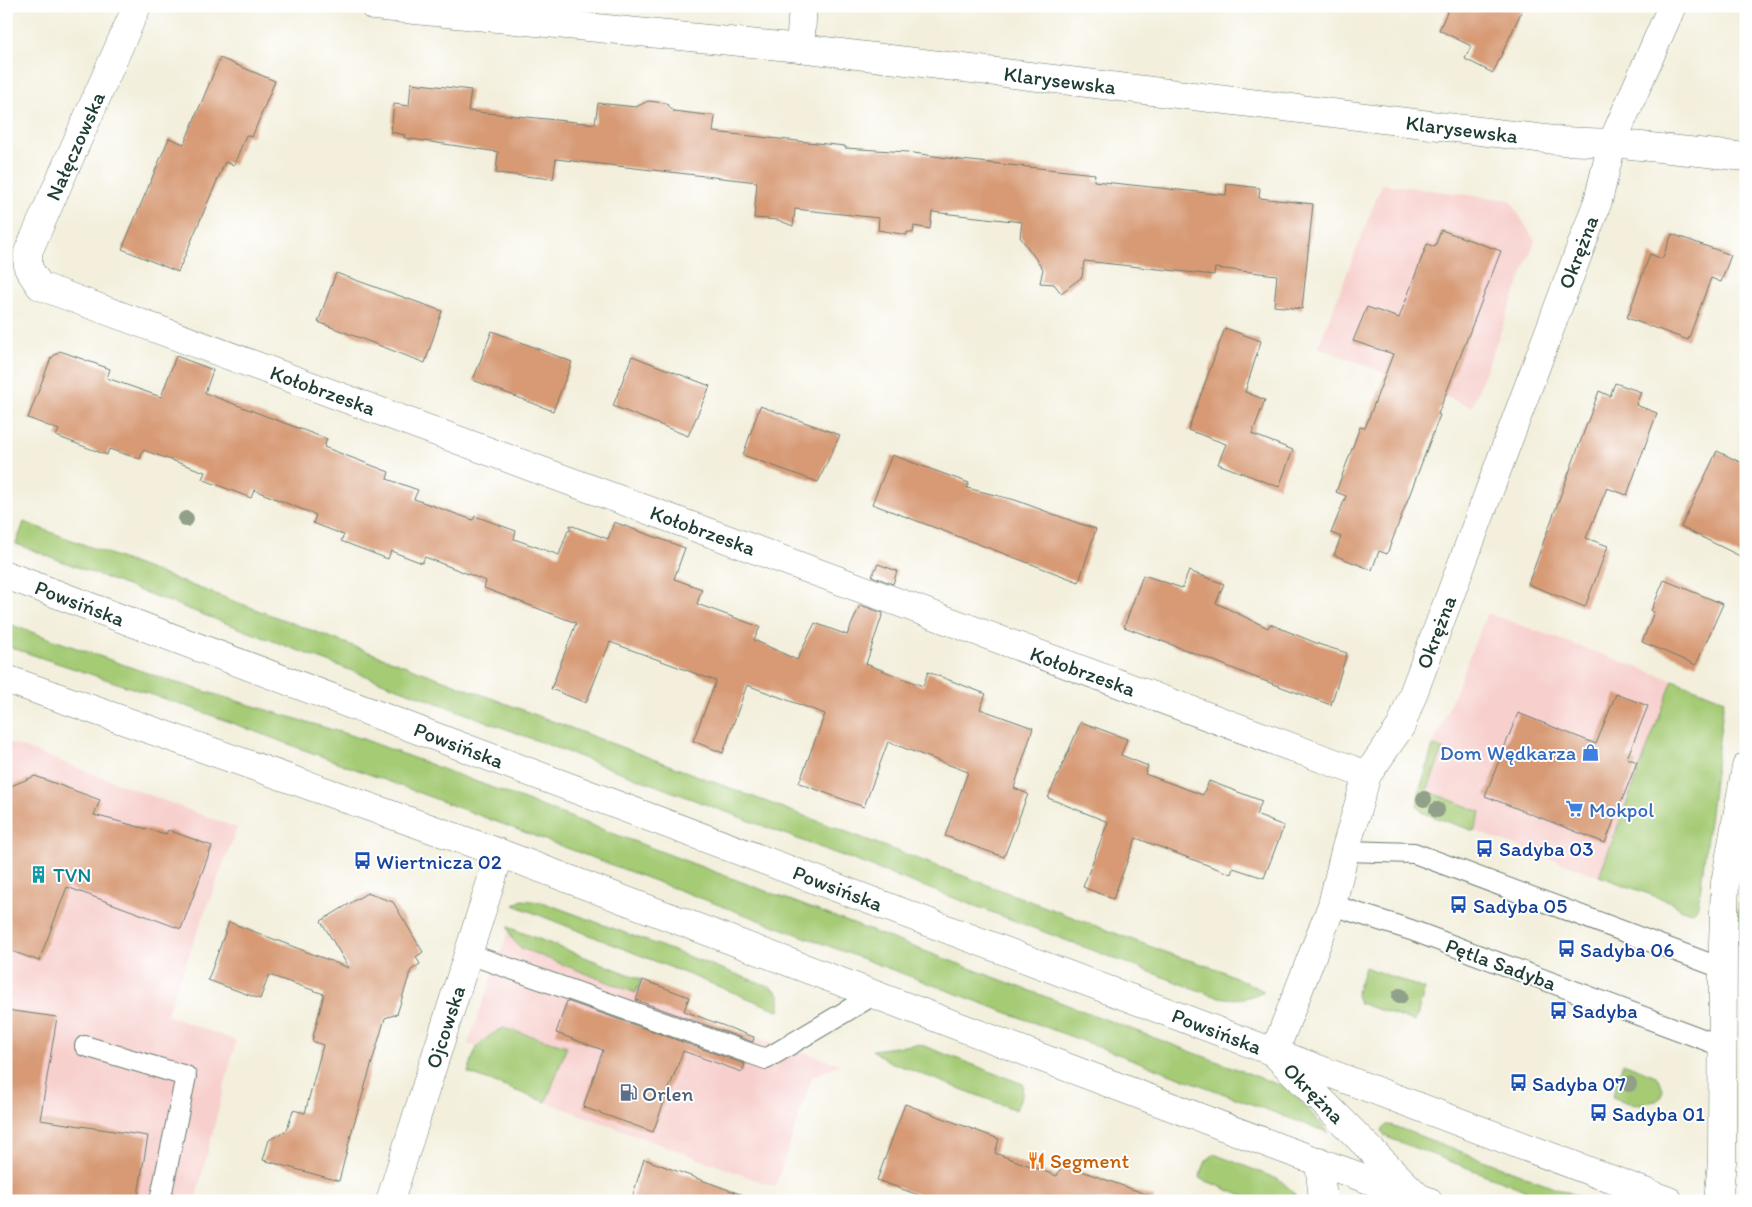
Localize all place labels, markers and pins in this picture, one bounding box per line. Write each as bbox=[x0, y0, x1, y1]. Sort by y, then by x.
place label: Dom Wędkarza bbox=[1440, 740, 1576, 765]
shop icon: Dom Wędkarza bbox=[1580, 742, 1600, 762]
place label: Mokpol bbox=[1589, 797, 1654, 822]
supermarket icon: Mokpol bbox=[1565, 799, 1585, 819]
place label: Sadyba 03 bbox=[1499, 836, 1594, 861]
bus stop icon: Sadyba 03 bbox=[1475, 838, 1495, 858]
place label: Wiertnicza 02 bbox=[376, 849, 502, 874]
bus stop icon: Wiertnicza 02 bbox=[352, 851, 372, 871]
place label: TVN bbox=[53, 862, 91, 887]
building icon: TVN bbox=[29, 864, 49, 884]
place label: Sadyba 05 bbox=[1473, 893, 1567, 918]
bus stop icon: Sadyba 05 bbox=[1449, 895, 1469, 915]
place label: Sadyba 06 bbox=[1580, 937, 1674, 962]
bus stop icon: Sadyba 06 bbox=[1556, 939, 1576, 959]
place label: Sadyba bbox=[1572, 998, 1638, 1023]
bus stop icon: Sadyba bbox=[1548, 1000, 1568, 1020]
place label: Sadyba 07 bbox=[1532, 1071, 1626, 1096]
bus stop icon: Sadyba 07 bbox=[1508, 1073, 1528, 1093]
place label: Orlen bbox=[642, 1081, 694, 1106]
fuel station icon: Orlen bbox=[618, 1083, 638, 1103]
place label: Sadyba 01 bbox=[1612, 1101, 1705, 1126]
bus stop icon: Sadyba 01 bbox=[1588, 1103, 1608, 1123]
place label: Segment bbox=[1050, 1148, 1129, 1173]
restaurant icon: Segment bbox=[1026, 1150, 1046, 1170]

